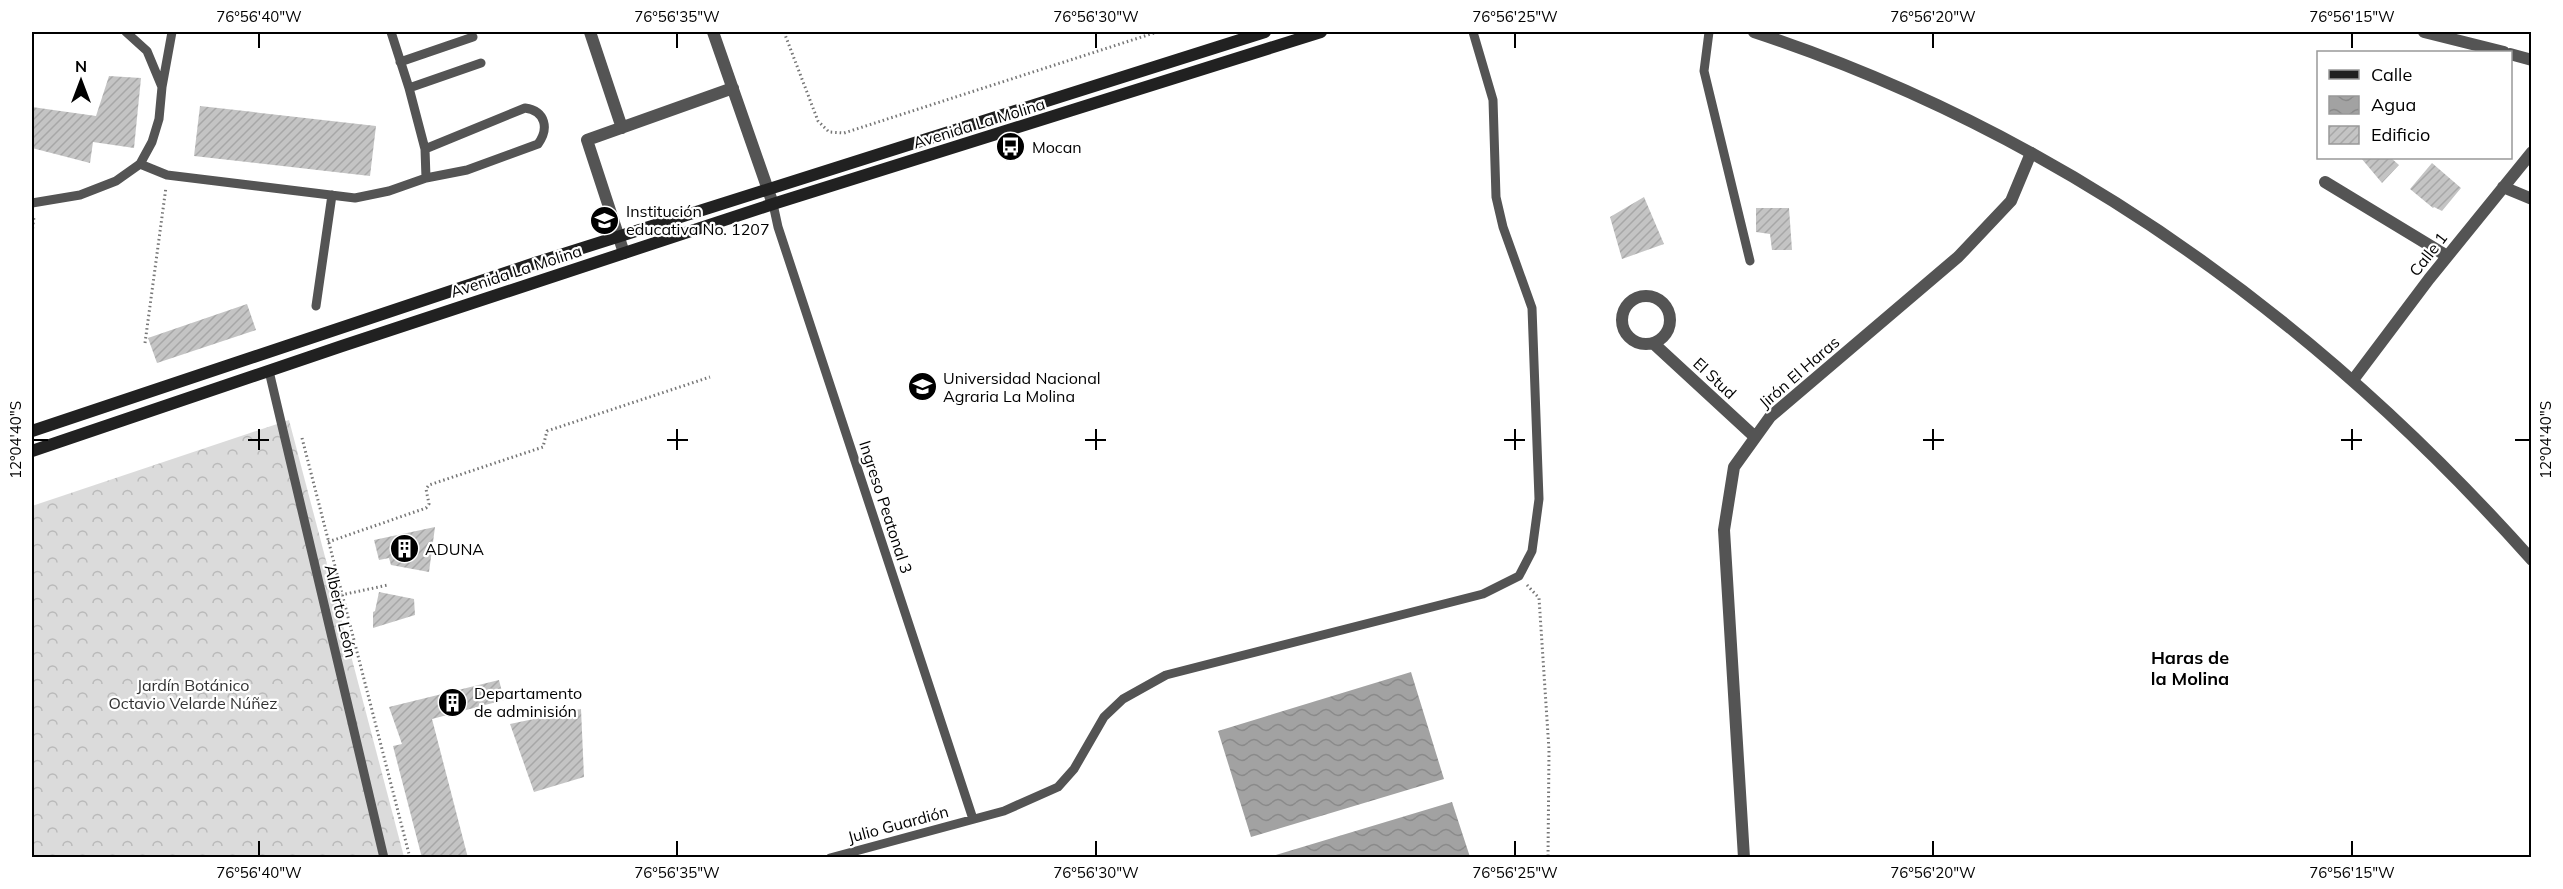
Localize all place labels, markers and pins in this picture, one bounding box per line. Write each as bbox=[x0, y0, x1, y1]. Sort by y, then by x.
bus stop icon: Mocan bbox=[995, 131, 1027, 163]
place label: Mocan bbox=[1032, 137, 1082, 157]
place label: Institución educativa No. 1207 bbox=[626, 201, 769, 239]
school or university icon: Institución educativa No. 1207 bbox=[589, 204, 621, 236]
place label: Universidad Nacional Agraria La Molina bbox=[943, 368, 1101, 406]
school or university icon: Universidad Nacional Agraria La Molina bbox=[906, 371, 938, 403]
building icon: ADUNA bbox=[388, 533, 420, 565]
place label: ADUNA bbox=[425, 539, 484, 559]
place label: Departamento de adminisión bbox=[474, 683, 582, 721]
building icon: Departamento de adminisión bbox=[437, 686, 469, 718]

